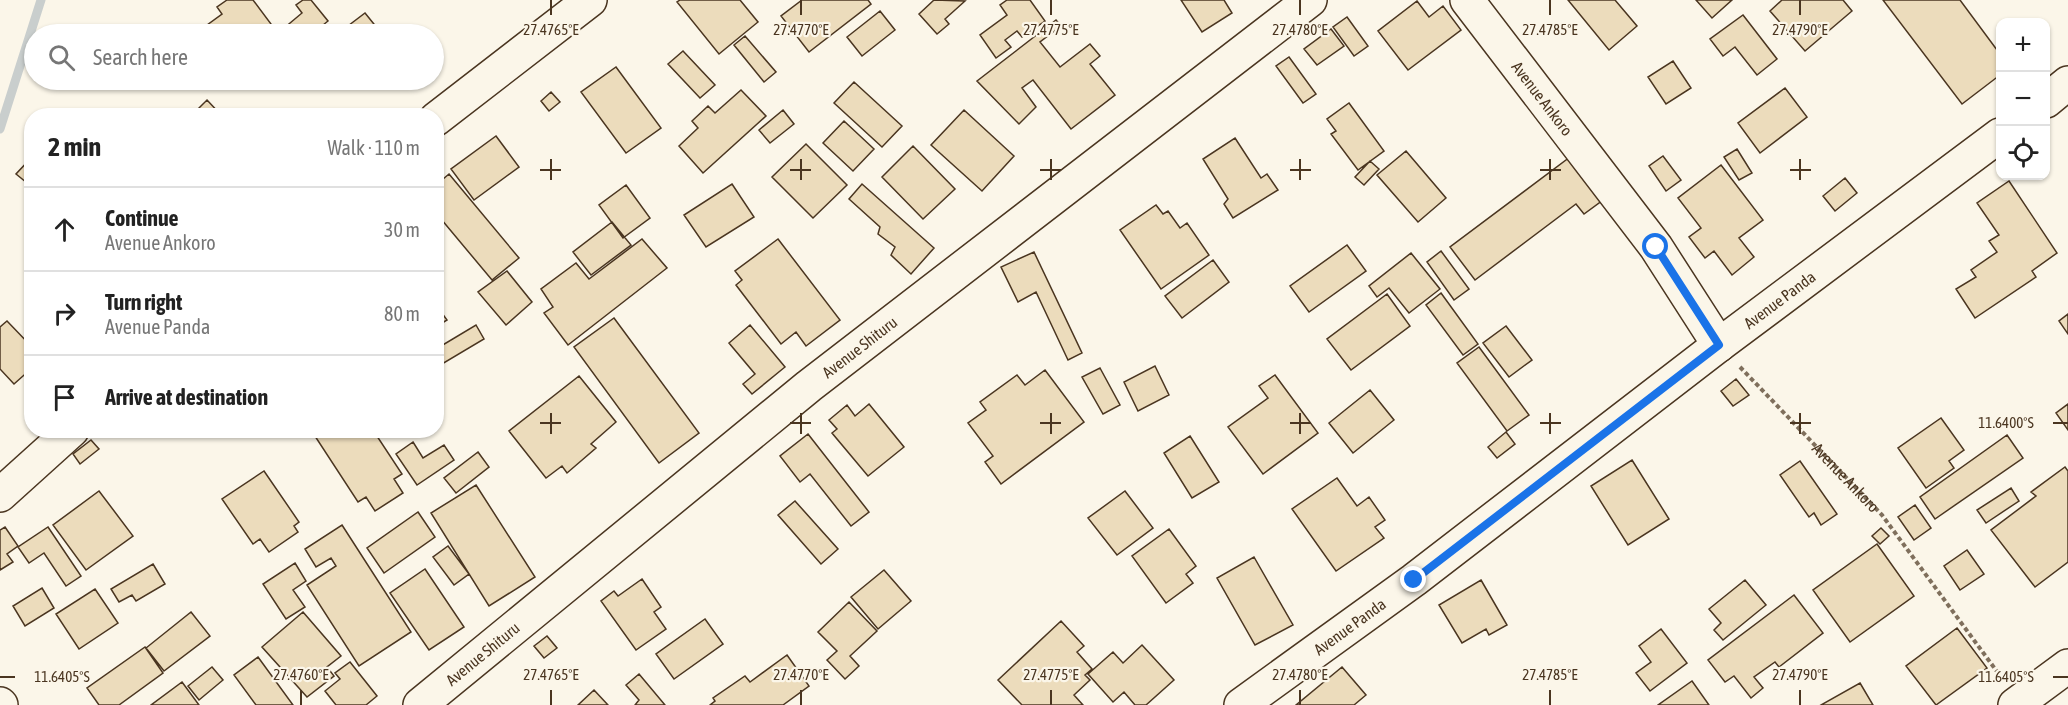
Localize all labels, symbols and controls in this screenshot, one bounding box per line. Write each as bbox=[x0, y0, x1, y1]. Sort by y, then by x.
map controls bbox=[1996, 18, 2050, 180]
button: + bbox=[1996, 18, 2050, 72]
text: 27.4765°E bbox=[523, 21, 579, 38]
text: 27.4770°E bbox=[773, 21, 829, 38]
text: 27.4775°E bbox=[1023, 21, 1079, 38]
text: 27.4780°E bbox=[1272, 21, 1328, 38]
text: 27.4785°E bbox=[1522, 21, 1578, 38]
text: 27.4790°E bbox=[1772, 21, 1828, 38]
search box bbox=[24, 24, 444, 90]
icon: search bbox=[45, 41, 78, 74]
text: Search here bbox=[93, 44, 188, 70]
street label: Avenue Ankoro bbox=[1508, 58, 1576, 139]
button: − bbox=[1996, 72, 2050, 126]
button: locate bbox=[1996, 126, 2050, 180]
text: 2 min bbox=[48, 132, 101, 162]
text: Walk · 110 m bbox=[328, 136, 420, 159]
text: Continue bbox=[105, 205, 179, 231]
icon: ahead bbox=[48, 213, 81, 246]
text: 30 m bbox=[384, 218, 420, 241]
text: Avenue Ankoro bbox=[105, 231, 216, 254]
route start bbox=[1642, 233, 1668, 259]
street label: Avenue Panda bbox=[1740, 267, 1819, 332]
text: Turn right bbox=[105, 289, 182, 315]
icon: right bbox=[48, 297, 81, 330]
text: 80 m bbox=[384, 302, 420, 325]
street label: Avenue Shituru bbox=[819, 313, 901, 381]
text: Avenue Panda bbox=[105, 315, 210, 338]
icon: arrive bbox=[48, 381, 81, 414]
text: Arrive at destination bbox=[105, 384, 268, 410]
text: 11.6400°S bbox=[1978, 414, 2034, 431]
street label: Avenue Ankoro bbox=[1809, 439, 1883, 516]
route end bbox=[1400, 566, 1426, 592]
street label: Avenue Panda bbox=[1310, 595, 1389, 659]
street label: Avenue Shituru bbox=[442, 618, 523, 689]
text: 27.4760°E bbox=[273, 666, 329, 683]
text: 27.4765°E bbox=[523, 666, 579, 683]
text: 27.4770°E bbox=[773, 666, 829, 683]
text: 27.4775°E bbox=[1023, 666, 1079, 683]
text: 27.4780°E bbox=[1272, 666, 1328, 683]
text: 27.4785°E bbox=[1522, 666, 1578, 683]
text: 27.4790°E bbox=[1772, 666, 1828, 683]
text: 11.6405°S bbox=[34, 668, 90, 685]
text: 11.6405°S bbox=[1978, 668, 2034, 685]

